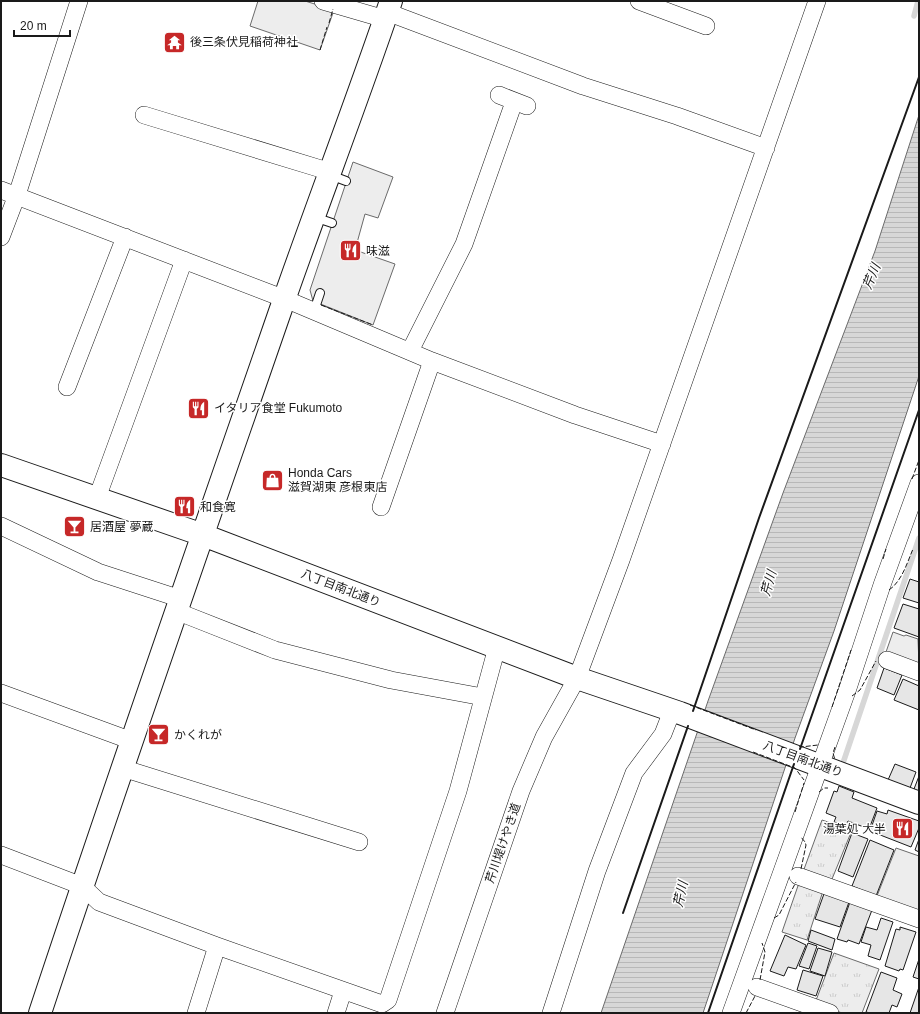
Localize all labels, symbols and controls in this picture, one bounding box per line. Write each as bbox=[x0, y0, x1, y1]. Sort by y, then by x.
scale bar bbox=[14, 12, 70, 38]
text: 20 m bbox=[20, 19, 47, 33]
temple icon: 後三条伏見稲荷神社 bbox=[161, 29, 187, 55]
place label: 後三条伏見稲荷神社 bbox=[190, 35, 298, 49]
restaurant icon: 味滋 bbox=[338, 238, 364, 264]
place label: 味滋 bbox=[366, 244, 390, 258]
water label: 芹川 bbox=[859, 259, 884, 291]
restaurant icon: イタリア食堂 Fukumoto bbox=[186, 395, 212, 421]
place label: イタリア食堂 Fukumoto bbox=[214, 401, 343, 415]
place label: Honda Cars 滋賀湖東 彦根東店 bbox=[288, 466, 387, 494]
shop icon: Honda Cars 滋賀湖東 彦根東店 bbox=[260, 467, 286, 493]
restaurant icon: 和食寛 bbox=[172, 494, 198, 520]
place label: 和食寛 bbox=[200, 500, 236, 514]
bar icon: 居酒屋 夢蔵 bbox=[62, 514, 88, 540]
place label: 居酒屋 夢蔵 bbox=[90, 520, 153, 534]
street label: 八丁目南北通り bbox=[299, 566, 383, 610]
water label: 芹川 bbox=[758, 567, 780, 598]
bar icon: かくれが bbox=[146, 722, 172, 748]
place label: かくれが bbox=[174, 728, 222, 742]
street label: 八丁目南北通り bbox=[761, 738, 845, 780]
street label: 芹川堤けやき道 bbox=[483, 801, 523, 885]
restaurant icon: 湯葉処 大半 bbox=[889, 816, 915, 842]
place label: 湯葉処 大半 bbox=[823, 822, 886, 836]
water label: 芹川 bbox=[670, 878, 691, 908]

